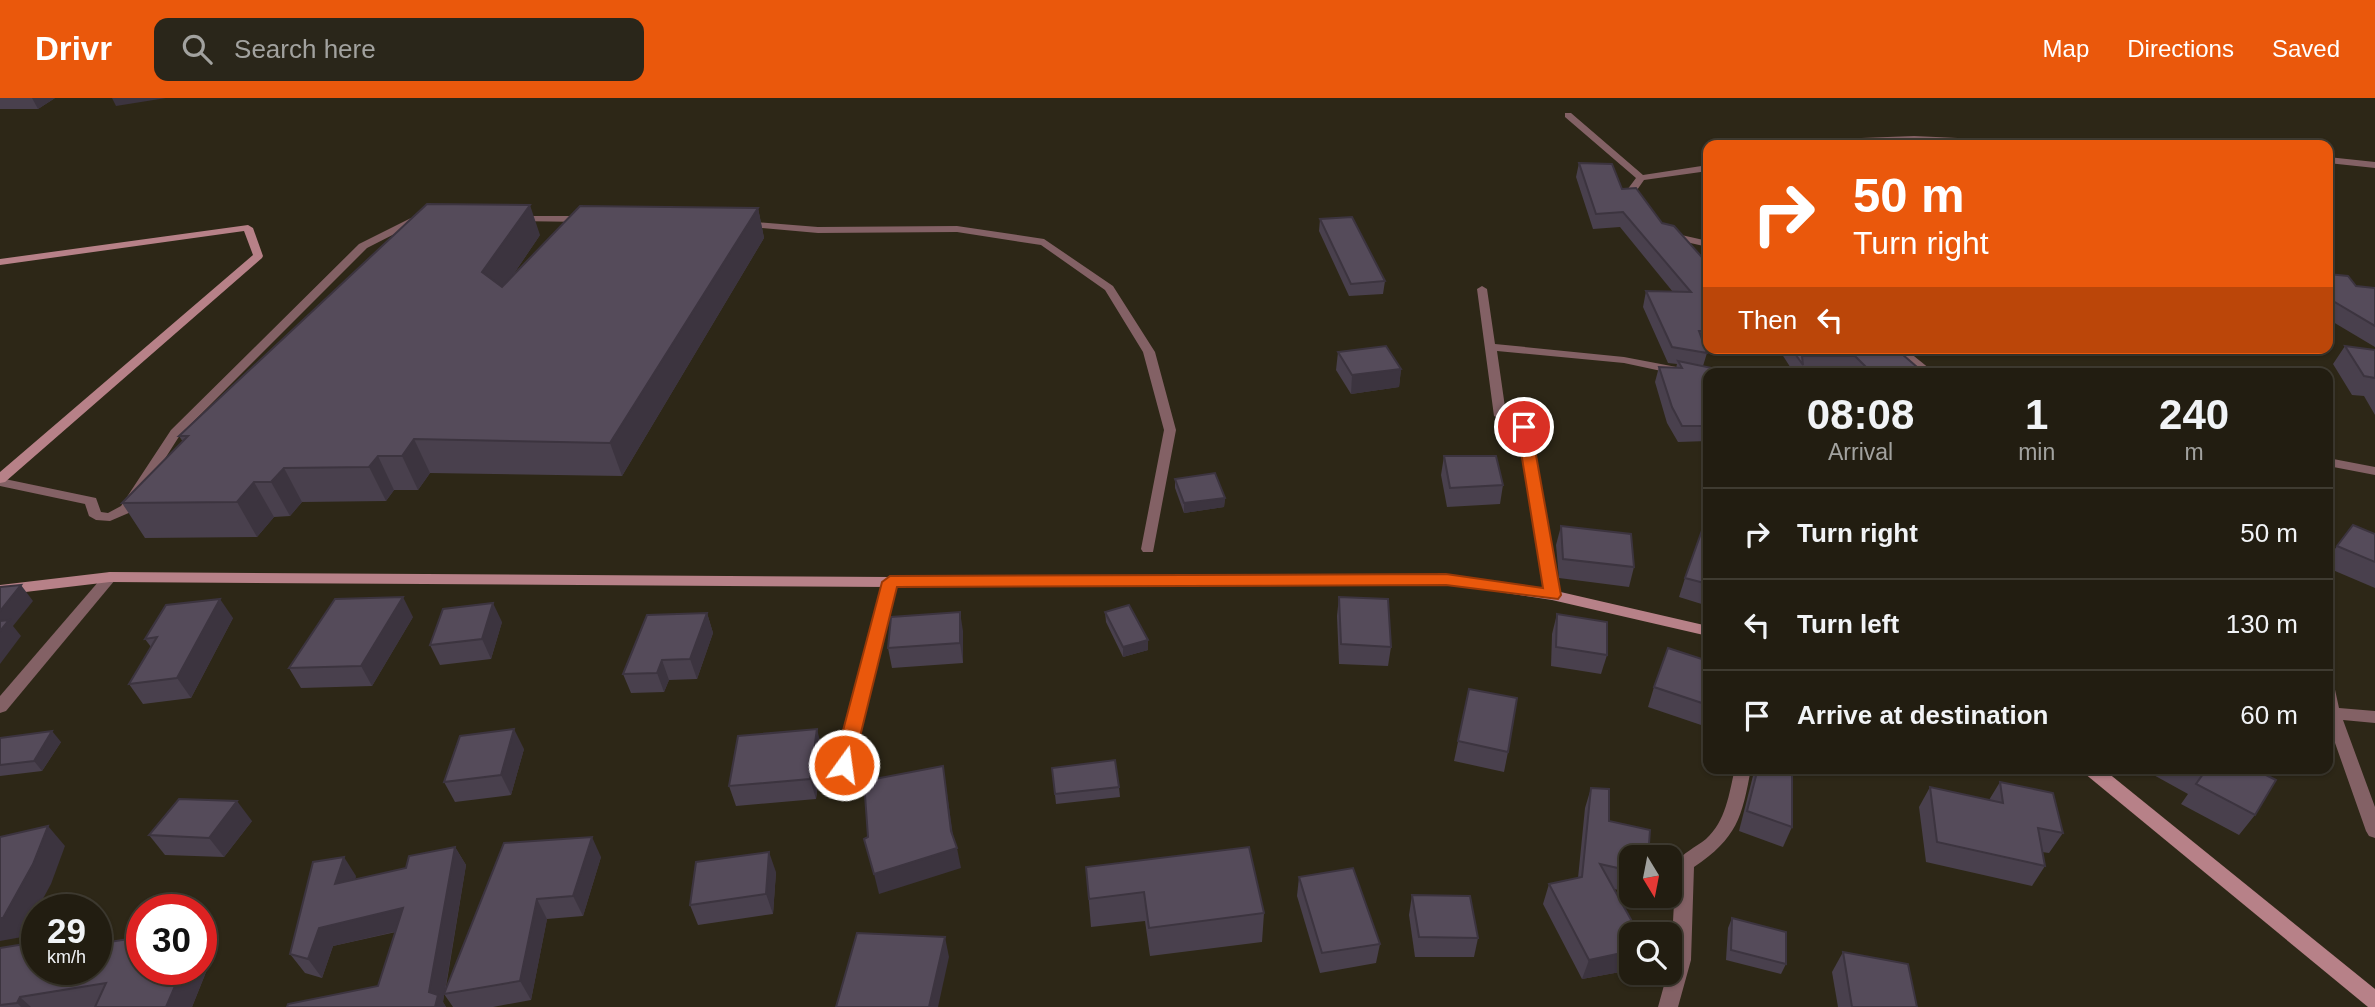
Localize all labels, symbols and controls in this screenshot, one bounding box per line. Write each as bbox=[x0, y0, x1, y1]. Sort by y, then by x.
search box bbox=[154, 18, 644, 81]
text: Drivr bbox=[35, 30, 112, 67]
icon: search bbox=[178, 30, 216, 68]
text: Search here bbox=[234, 34, 376, 64]
text: Map bbox=[2043, 35, 2089, 62]
text: Directions bbox=[2127, 35, 2234, 62]
text: Saved bbox=[2272, 35, 2340, 62]
icon: right bbox=[1738, 168, 1829, 259]
text: 50 m bbox=[1853, 168, 1965, 222]
text: Turn right bbox=[1853, 225, 1989, 261]
icon: left bbox=[1811, 301, 1849, 339]
text: Then bbox=[1738, 305, 1797, 335]
text: 08:08 bbox=[1807, 391, 1914, 438]
text: 1 bbox=[2025, 391, 2048, 438]
text: 240 bbox=[2159, 391, 2229, 438]
pin bbox=[1494, 397, 1554, 457]
icon: arrive bbox=[1505, 408, 1543, 446]
text: Arrival bbox=[1828, 439, 1893, 465]
text: min bbox=[2018, 439, 2055, 465]
text: m bbox=[2185, 439, 2204, 465]
icon: right bbox=[1738, 515, 1776, 553]
text: Turn right bbox=[1797, 518, 1918, 548]
text: 50 m bbox=[2240, 518, 2298, 548]
icon: left bbox=[1738, 606, 1776, 644]
text: Turn left bbox=[1797, 609, 1899, 639]
text: 130 m bbox=[2226, 609, 2298, 639]
icon: arrive bbox=[1738, 697, 1776, 735]
text: Arrive at destination bbox=[1797, 700, 2048, 730]
text: 60 m bbox=[2240, 700, 2298, 730]
position arrow bbox=[807, 728, 881, 802]
north arrow bbox=[1619, 845, 1682, 908]
map controls bbox=[1619, 845, 1682, 985]
speed limit sign: 30 bbox=[126, 894, 217, 985]
text: 29 bbox=[47, 911, 86, 950]
button: search bbox=[1619, 922, 1682, 985]
text: km/h bbox=[47, 947, 86, 967]

